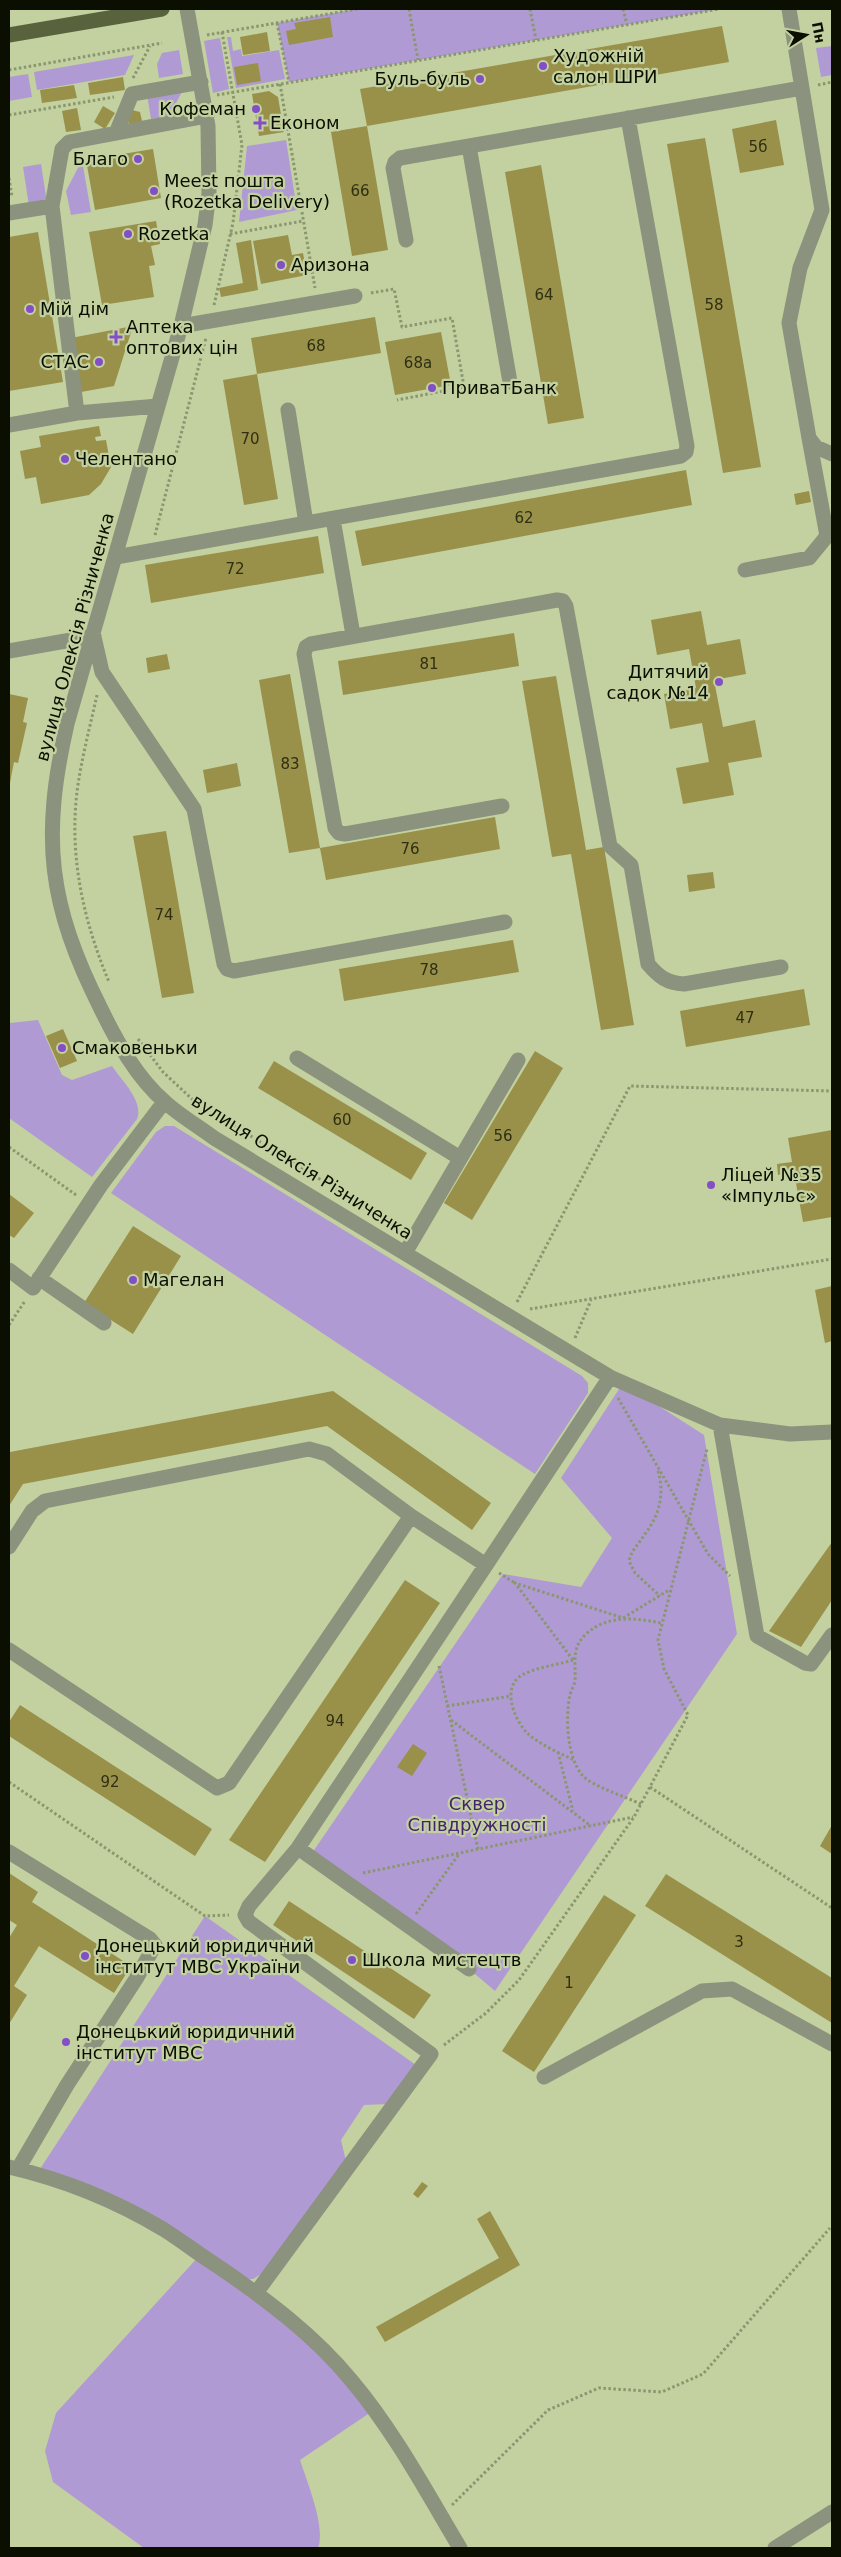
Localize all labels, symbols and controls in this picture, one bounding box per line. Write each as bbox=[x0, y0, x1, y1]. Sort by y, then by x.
north arrow bbox=[781, 10, 831, 60]
text: Пн bbox=[809, 20, 829, 45]
place label: Художній салон ШРИ bbox=[553, 45, 658, 87]
marker: Художній салон ШРИ bbox=[537, 60, 549, 72]
place label: Буль-буль bbox=[375, 68, 470, 89]
marker: Буль-буль bbox=[474, 73, 486, 85]
place label: Кофеман bbox=[159, 98, 246, 119]
marker: Кофеман bbox=[250, 103, 262, 115]
place label: Економ bbox=[270, 112, 340, 133]
marker: Економ bbox=[254, 117, 266, 129]
house number: 5б bbox=[749, 138, 767, 156]
place label: Благо bbox=[73, 148, 128, 169]
marker: Благо bbox=[132, 153, 144, 165]
place label: Meest пошта (Rozetka Delivery) bbox=[164, 170, 330, 212]
house number: 66 bbox=[350, 182, 370, 200]
marker: Meest пошта (Rozetka Delivery) bbox=[148, 185, 160, 197]
place label: Rozetka bbox=[138, 223, 209, 244]
marker: Rozetka bbox=[122, 228, 134, 240]
place label: Аризона bbox=[291, 254, 370, 275]
marker: Аризона bbox=[275, 259, 287, 271]
house number: 64 bbox=[534, 286, 554, 304]
house number: 58 bbox=[704, 296, 724, 314]
place label: Мій дім bbox=[40, 298, 109, 319]
marker: Мій дім bbox=[24, 303, 36, 315]
place label: Аптека оптових цін bbox=[126, 316, 238, 358]
marker: Аптека оптових цін bbox=[110, 331, 122, 343]
house number: 68 bbox=[306, 337, 326, 355]
place label: СТАС bbox=[41, 351, 89, 372]
house number: 68а bbox=[404, 354, 432, 372]
marker: СТАС bbox=[93, 356, 105, 368]
place label: ПриватБанк bbox=[442, 377, 557, 398]
marker: ПриватБанк bbox=[426, 382, 438, 394]
house number: 70 bbox=[240, 430, 260, 448]
place label: Челентано bbox=[75, 448, 177, 469]
marker: Челентано bbox=[59, 453, 71, 465]
house number: 62 bbox=[514, 509, 534, 527]
street label: вулиця Олексія Різниченка bbox=[31, 510, 118, 764]
house number: 72 bbox=[225, 560, 245, 578]
house number: 81 bbox=[419, 655, 439, 673]
place label: Дитячий садок №14 bbox=[606, 661, 709, 703]
marker: Дитячий садок №14 bbox=[713, 676, 725, 688]
house number: 83 bbox=[280, 755, 300, 773]
house number: 76 bbox=[400, 840, 420, 858]
house number: 74 bbox=[154, 906, 174, 924]
house number: 78 bbox=[419, 961, 439, 979]
house number: 47 bbox=[735, 1009, 755, 1027]
place label: Смаковеньки bbox=[72, 1037, 198, 1058]
marker: Смаковеньки bbox=[56, 1042, 68, 1054]
street label: вулиця Олексія Різниченка bbox=[188, 1090, 417, 1243]
house number: 60 bbox=[332, 1111, 352, 1129]
house number: 56 bbox=[493, 1127, 513, 1145]
place label: Ліцей №35 «Імпульс» bbox=[721, 1164, 822, 1206]
marker: Ліцей №35 «Імпульс» bbox=[705, 1179, 717, 1191]
place label: Магелан bbox=[143, 1269, 224, 1290]
marker: Магелан bbox=[127, 1274, 139, 1286]
house number: 94 bbox=[325, 1712, 345, 1730]
house number: 92 bbox=[100, 1773, 120, 1791]
park label: Сквер Співдружності bbox=[408, 1793, 546, 1835]
house number: 3 bbox=[734, 1933, 744, 1951]
place label: Донецький юридичний інститут МВС України bbox=[95, 1935, 314, 1977]
place label: Школа мистецтв bbox=[362, 1949, 521, 1970]
marker: Донецький юридичний інститут МВС України bbox=[79, 1950, 91, 1962]
marker: Школа мистецтв bbox=[346, 1954, 358, 1966]
house number: 1 bbox=[564, 1974, 574, 1992]
place label: Донецький юридичний інститут МВС bbox=[76, 2021, 295, 2063]
marker: Донецький юридичний інститут МВС bbox=[60, 2036, 72, 2048]

